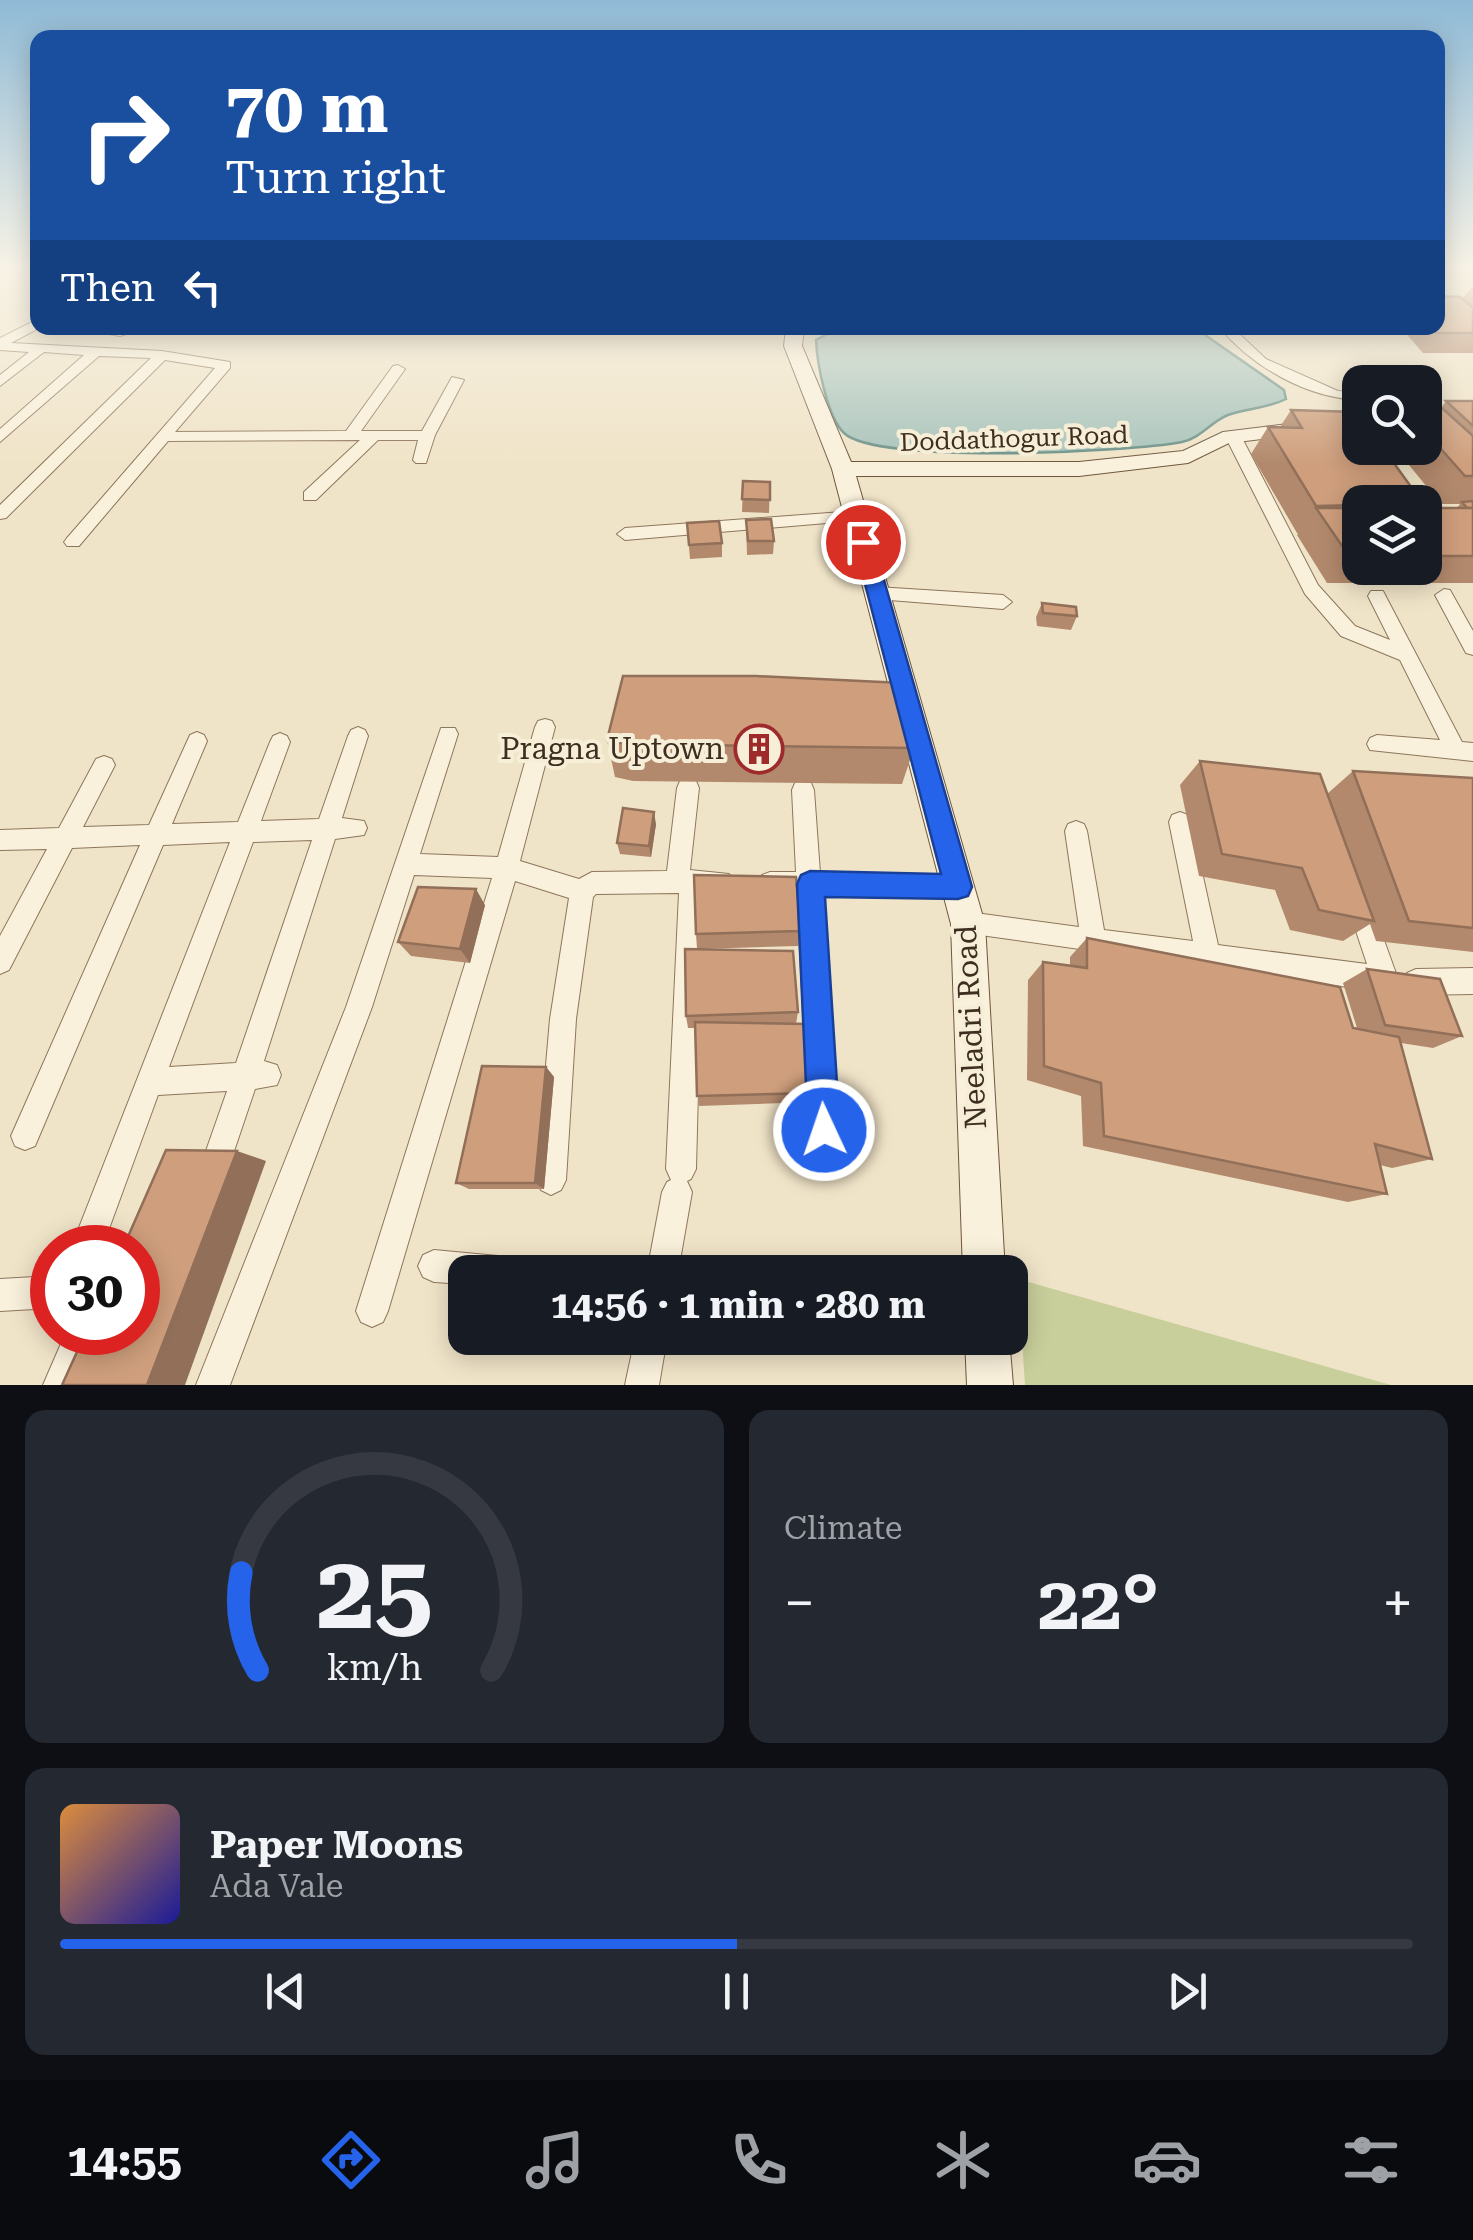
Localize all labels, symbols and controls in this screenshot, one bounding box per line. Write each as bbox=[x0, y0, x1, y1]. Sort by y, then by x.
text: 70 m bbox=[225, 67, 389, 149]
icon: right bbox=[60, 70, 190, 200]
text: Turn right bbox=[225, 151, 446, 204]
icon: left bbox=[175, 260, 230, 315]
text: Then bbox=[60, 266, 155, 310]
map controls bbox=[1342, 365, 1442, 585]
button: search bbox=[1342, 365, 1442, 465]
street label: Doddathogur Road bbox=[899, 420, 1129, 457]
button: layers bbox=[1342, 485, 1442, 585]
pin bbox=[821, 500, 906, 585]
icon: arrive bbox=[836, 515, 891, 570]
building icon: Pragna Uptown bbox=[733, 723, 785, 775]
place label: Pragna Uptown bbox=[500, 731, 724, 766]
street label: Neeladri Road bbox=[948, 924, 993, 1130]
position arrow bbox=[772, 1078, 876, 1182]
speed limit sign: 30 bbox=[30, 1225, 160, 1355]
text: 14:56 · 1 min · 280 m bbox=[551, 1283, 925, 1327]
text: Climate bbox=[784, 1509, 902, 1547]
text: 25 bbox=[316, 1532, 433, 1653]
text: 22° bbox=[1038, 1559, 1159, 1647]
text: − bbox=[784, 1571, 815, 1635]
text: + bbox=[1382, 1571, 1413, 1635]
text: km/h bbox=[327, 1647, 422, 1689]
text: Paper Moons bbox=[210, 1823, 463, 1867]
text: Ada Vale bbox=[210, 1867, 343, 1905]
icon: previous bbox=[258, 1964, 313, 2019]
icon: pause bbox=[709, 1964, 764, 2019]
icon: next bbox=[1160, 1964, 1215, 2019]
icon: directions bbox=[316, 2125, 386, 2195]
icon: music bbox=[520, 2125, 590, 2195]
icon: phone bbox=[724, 2125, 794, 2195]
icon: climate bbox=[928, 2125, 998, 2195]
icon: car bbox=[1132, 2125, 1202, 2195]
icon: filters bbox=[1336, 2125, 1406, 2195]
text: 14:55 bbox=[67, 2134, 182, 2187]

